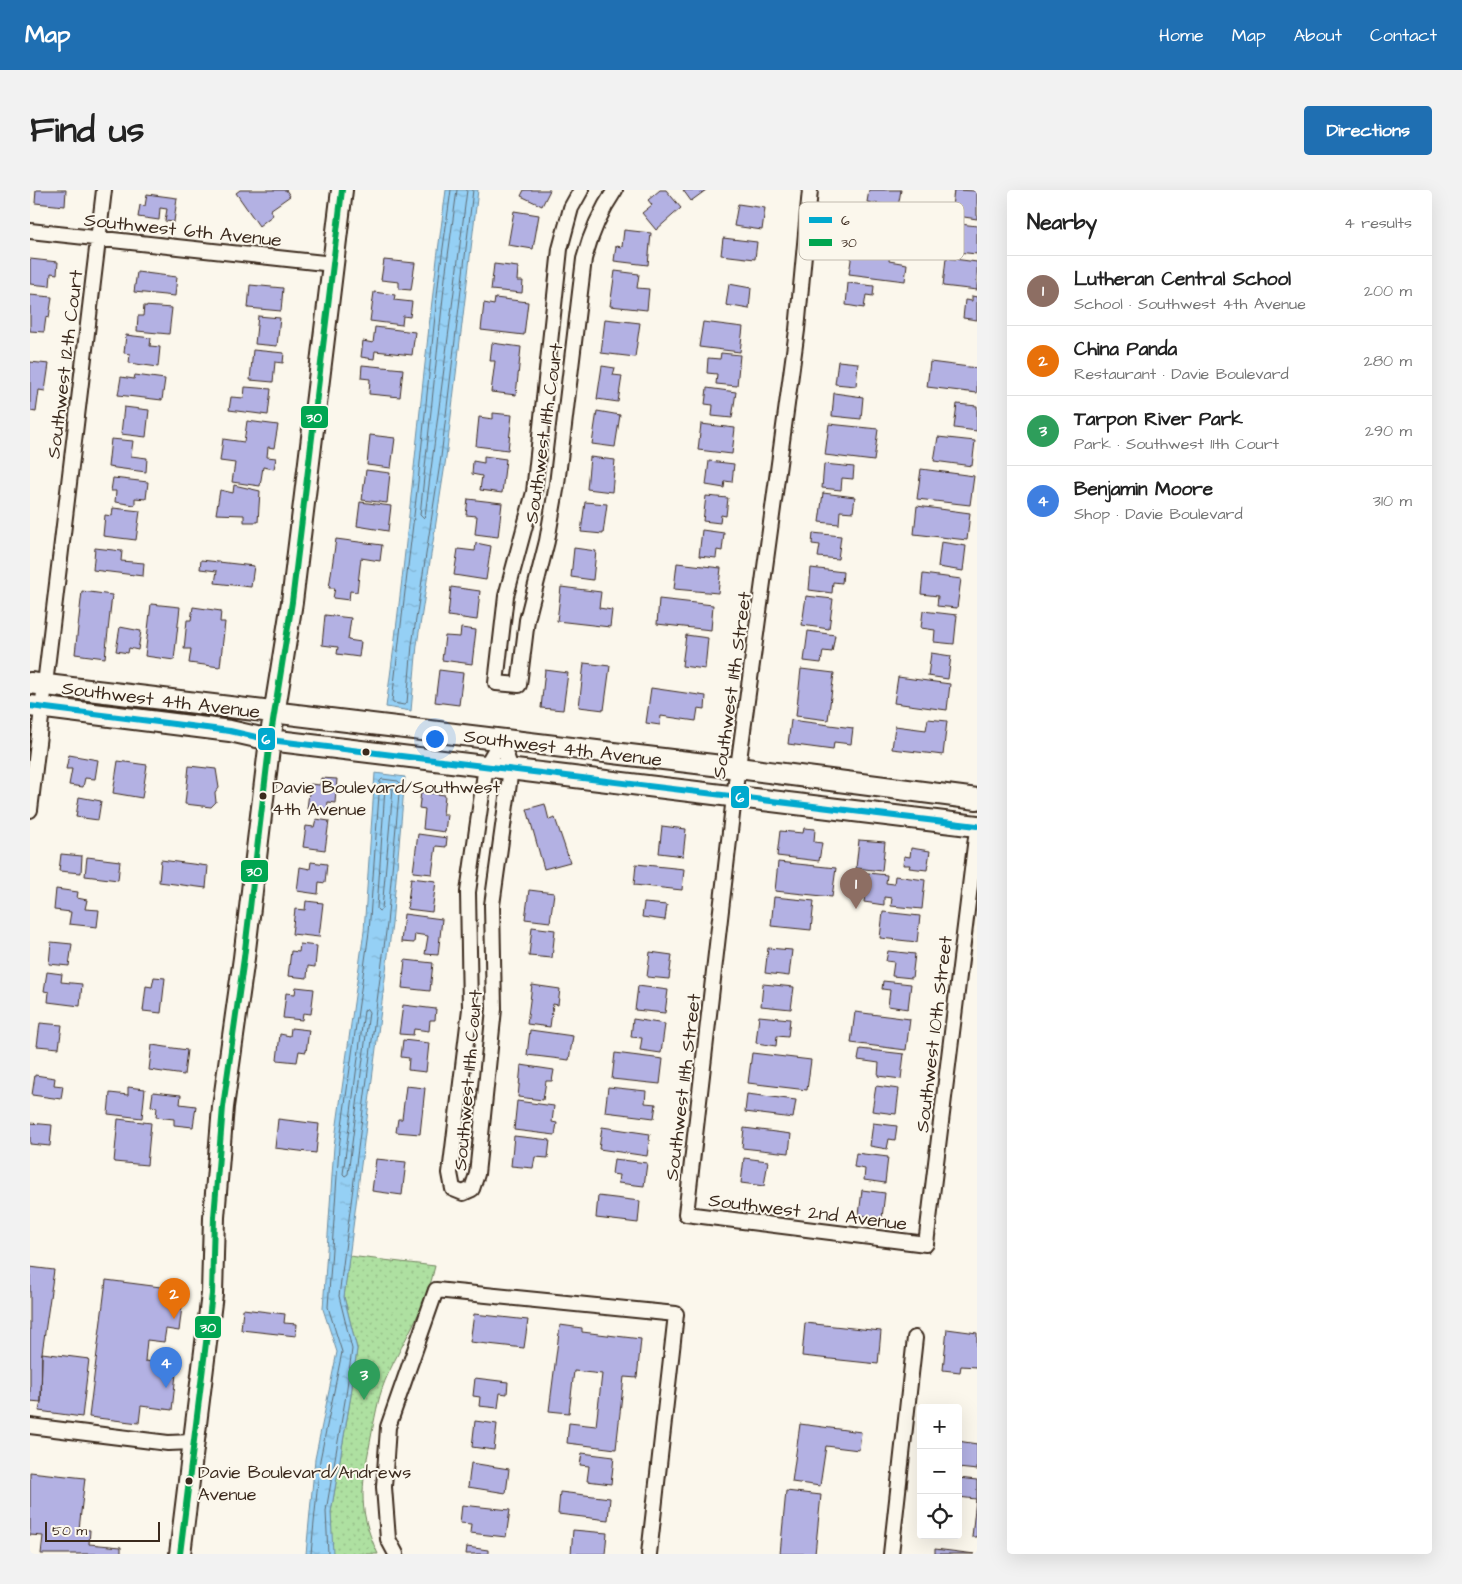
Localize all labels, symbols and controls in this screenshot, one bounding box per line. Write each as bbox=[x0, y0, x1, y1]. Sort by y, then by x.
text: Map bbox=[25, 18, 70, 52]
text: Home bbox=[1159, 23, 1204, 48]
text: Map bbox=[1232, 23, 1266, 48]
text: About bbox=[1294, 23, 1342, 48]
text: Contact bbox=[1370, 23, 1437, 48]
text: Find us bbox=[30, 106, 144, 155]
button: Directions bbox=[1304, 106, 1432, 155]
legend bbox=[799, 202, 964, 260]
street label: Southwest 6th Avenue bbox=[83, 207, 283, 254]
text: Nearby bbox=[1027, 208, 1097, 237]
text: 6 bbox=[841, 211, 850, 231]
text: 4 results bbox=[1344, 212, 1412, 234]
text: 30 bbox=[841, 233, 857, 253]
text: Lutheran Central School bbox=[1074, 266, 1291, 293]
street label: Southwest 12th Court bbox=[41, 268, 91, 460]
text: 1 bbox=[1042, 280, 1044, 302]
text: 200 m bbox=[1364, 280, 1412, 302]
text: School · Southwest 4th Avenue bbox=[1074, 293, 1306, 315]
text: China Panda bbox=[1074, 336, 1177, 363]
street label: Southwest 11th Court bbox=[518, 341, 571, 525]
text: 2 bbox=[1038, 350, 1048, 372]
text: 280 m bbox=[1364, 350, 1412, 372]
text: Restaurant · Davie Boulevard bbox=[1074, 363, 1289, 385]
line badge: 30 bbox=[300, 405, 329, 429]
text: Tarpon River Park bbox=[1074, 406, 1243, 433]
text: 30 bbox=[305, 408, 322, 428]
text: 3 bbox=[1039, 420, 1047, 442]
text: 290 m bbox=[1365, 420, 1412, 442]
text: Park · Southwest 11th Court bbox=[1074, 433, 1279, 455]
text: Benjamin Moore bbox=[1074, 476, 1213, 503]
text: 4 bbox=[1038, 490, 1048, 512]
text: 310 m bbox=[1373, 490, 1412, 512]
text: Shop · Davie Boulevard bbox=[1074, 503, 1243, 525]
street label: Southwest 11th Street bbox=[706, 590, 759, 780]
street label: Southwest 4th Avenue bbox=[60, 675, 261, 726]
street label: Southwest 4th Avenue bbox=[462, 723, 663, 774]
your location bbox=[422, 726, 448, 752]
line badge: 6 bbox=[257, 727, 276, 751]
text: 6 bbox=[262, 730, 271, 750]
unlabelled marker bbox=[361, 747, 371, 757]
place label: Davie Boulevard/Southwest 4th Avenue bbox=[272, 775, 501, 822]
line badge: 6 bbox=[730, 785, 750, 809]
text: 6 bbox=[736, 788, 745, 808]
marker: Davie Boulevard/Southwest 4th Avenue bbox=[258, 791, 268, 801]
line badge: 30 bbox=[240, 859, 269, 883]
text: 30 bbox=[245, 862, 262, 882]
pin: 1 bbox=[840, 868, 872, 909]
street label: Southwest 10th Street bbox=[909, 934, 960, 1134]
street label: Southwest 11th Court bbox=[447, 988, 490, 1172]
street label: Southwest 11th Street bbox=[659, 992, 708, 1182]
street label: Southwest 2nd Avenue bbox=[707, 1187, 908, 1238]
pin: 2 bbox=[158, 1278, 190, 1319]
line badge: 30 bbox=[194, 1315, 222, 1339]
text: 30 bbox=[199, 1318, 216, 1338]
pin: 4 bbox=[150, 1347, 182, 1388]
pin: 3 bbox=[348, 1359, 380, 1400]
map controls bbox=[917, 1404, 962, 1539]
button: + bbox=[917, 1404, 962, 1449]
button: − bbox=[917, 1449, 962, 1494]
place label: Davie Boulevard/Andrews Avenue bbox=[198, 1460, 411, 1507]
marker: Davie Boulevard/Andrews Avenue bbox=[184, 1476, 194, 1486]
button: locate bbox=[917, 1494, 962, 1539]
scale bar bbox=[45, 1519, 160, 1542]
text: 50 m bbox=[52, 1521, 87, 1541]

